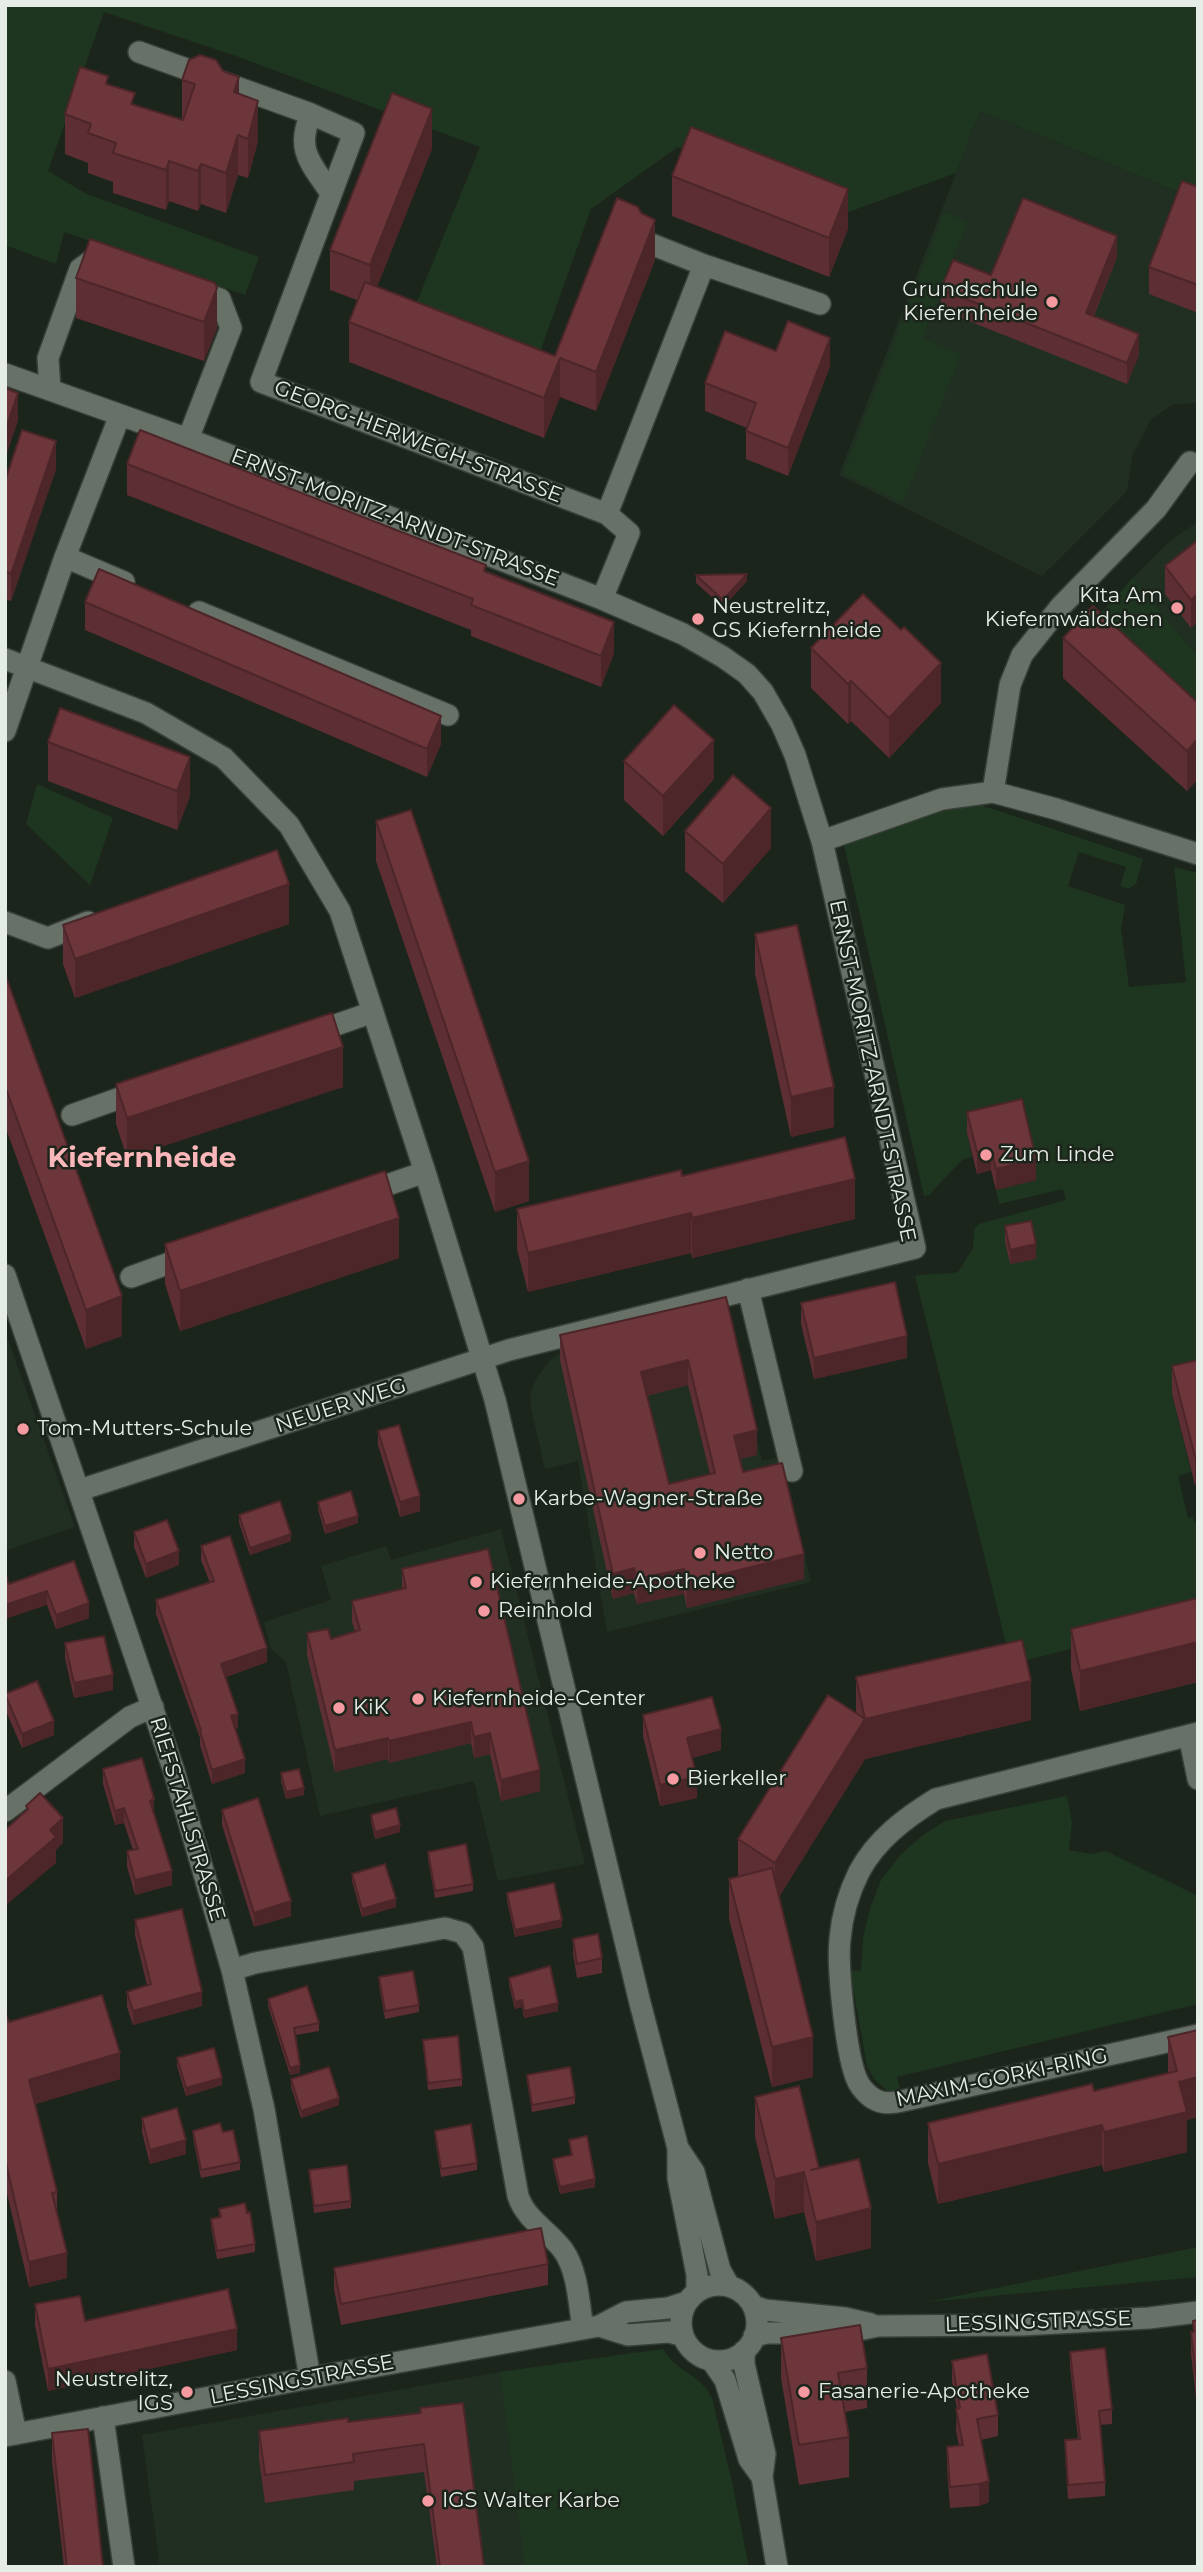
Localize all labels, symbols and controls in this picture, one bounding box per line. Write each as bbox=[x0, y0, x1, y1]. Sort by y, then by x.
place label: Grundschule Kiefernheide bbox=[902, 277, 1038, 327]
marker: Grundschule Kiefernheide bbox=[1044, 294, 1060, 310]
street label: GEORG-HERWEGH-STRASSE bbox=[270, 375, 566, 509]
street label: ERNST-MORITZ-ARNDT-STRASSE bbox=[228, 444, 562, 592]
place label: Kita Am Kiefernwäldchen bbox=[985, 583, 1163, 633]
place label: Neustrelitz, GS Kiefernheide bbox=[712, 594, 881, 644]
marker: Kita Am Kiefernwäldchen bbox=[1169, 600, 1185, 616]
marker: Neustrelitz, GS Kiefernheide bbox=[690, 611, 706, 627]
street label: ERNST-MORITZ-ARNDT-STRASSE bbox=[823, 898, 921, 1244]
district label: Kiefernheide bbox=[47, 1142, 237, 1176]
place label: Zum Linde bbox=[1000, 1142, 1115, 1168]
marker: Zum Linde bbox=[978, 1147, 994, 1163]
street label: NEUER WEG bbox=[273, 1373, 409, 1439]
place label: Tom-Mutters-Schule bbox=[37, 1416, 252, 1442]
marker: Tom-Mutters-Schule bbox=[15, 1421, 31, 1437]
place label: Karbe-Wagner-Straße bbox=[533, 1486, 763, 1512]
marker: Karbe-Wagner-Straße bbox=[511, 1491, 527, 1507]
place label: Netto bbox=[714, 1540, 773, 1566]
marker: Netto bbox=[692, 1545, 708, 1561]
place label: Kiefernheide-Apotheke bbox=[490, 1569, 735, 1595]
marker: Kiefernheide-Apotheke bbox=[468, 1574, 484, 1590]
place label: Reinhold bbox=[498, 1598, 593, 1624]
marker: Reinhold bbox=[476, 1603, 492, 1619]
place label: Kiefernheide-Center bbox=[432, 1686, 646, 1712]
marker: Kiefernheide-Center bbox=[410, 1691, 426, 1707]
place label: KiK bbox=[353, 1695, 389, 1721]
marker: KiK bbox=[331, 1700, 347, 1716]
street label: RIEFSTAHLSTRASSE bbox=[144, 1714, 230, 1924]
place label: Bierkeller bbox=[687, 1766, 787, 1792]
marker: Bierkeller bbox=[665, 1771, 681, 1787]
street label: MAXIM-GORKI-RING bbox=[894, 2043, 1110, 2113]
street label: LESSINGSTRASSE bbox=[944, 2306, 1132, 2338]
street label: LESSINGSTRASSE bbox=[208, 2350, 396, 2410]
place label: Neustrelitz, IGS bbox=[55, 2367, 173, 2417]
place label: Fasanerie-Apotheke bbox=[818, 2379, 1030, 2405]
marker: Neustrelitz, IGS bbox=[179, 2384, 195, 2400]
marker: Fasanerie-Apotheke bbox=[796, 2384, 812, 2400]
place label: IGS Walter Karbe bbox=[442, 2488, 620, 2514]
marker: IGS Walter Karbe bbox=[420, 2493, 436, 2509]

